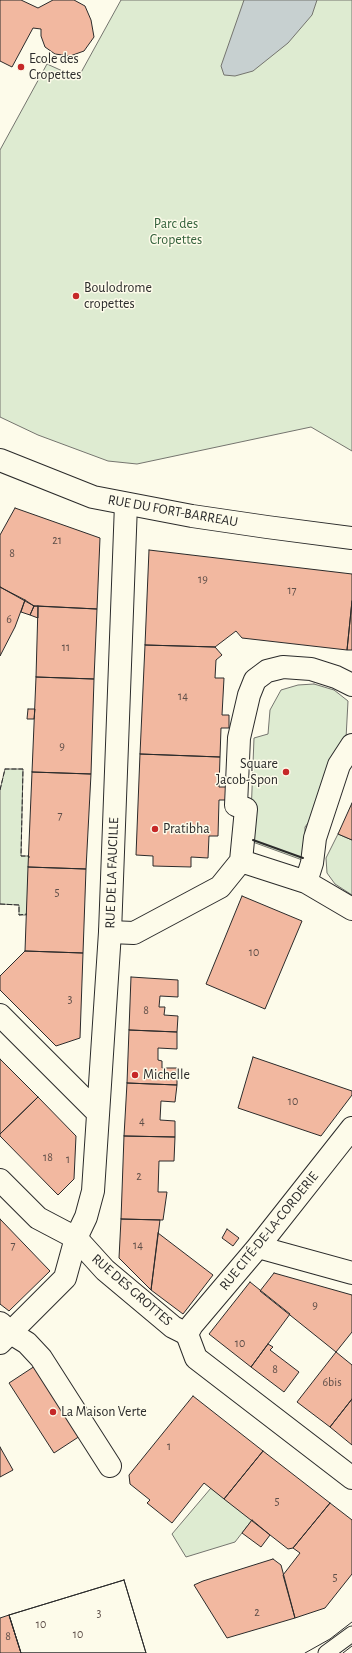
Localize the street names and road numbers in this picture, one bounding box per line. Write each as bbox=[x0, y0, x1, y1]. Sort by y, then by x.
street label: RUE DU FORT-BARREAU bbox=[107, 491, 239, 531]
street label: RUE DE LA FAUCILLE bbox=[102, 817, 122, 929]
street label: RUE CITÉ-DE-LA-CORDERIE bbox=[216, 1168, 322, 1294]
street label: RUE DES GROTTES bbox=[88, 1250, 176, 1330]

